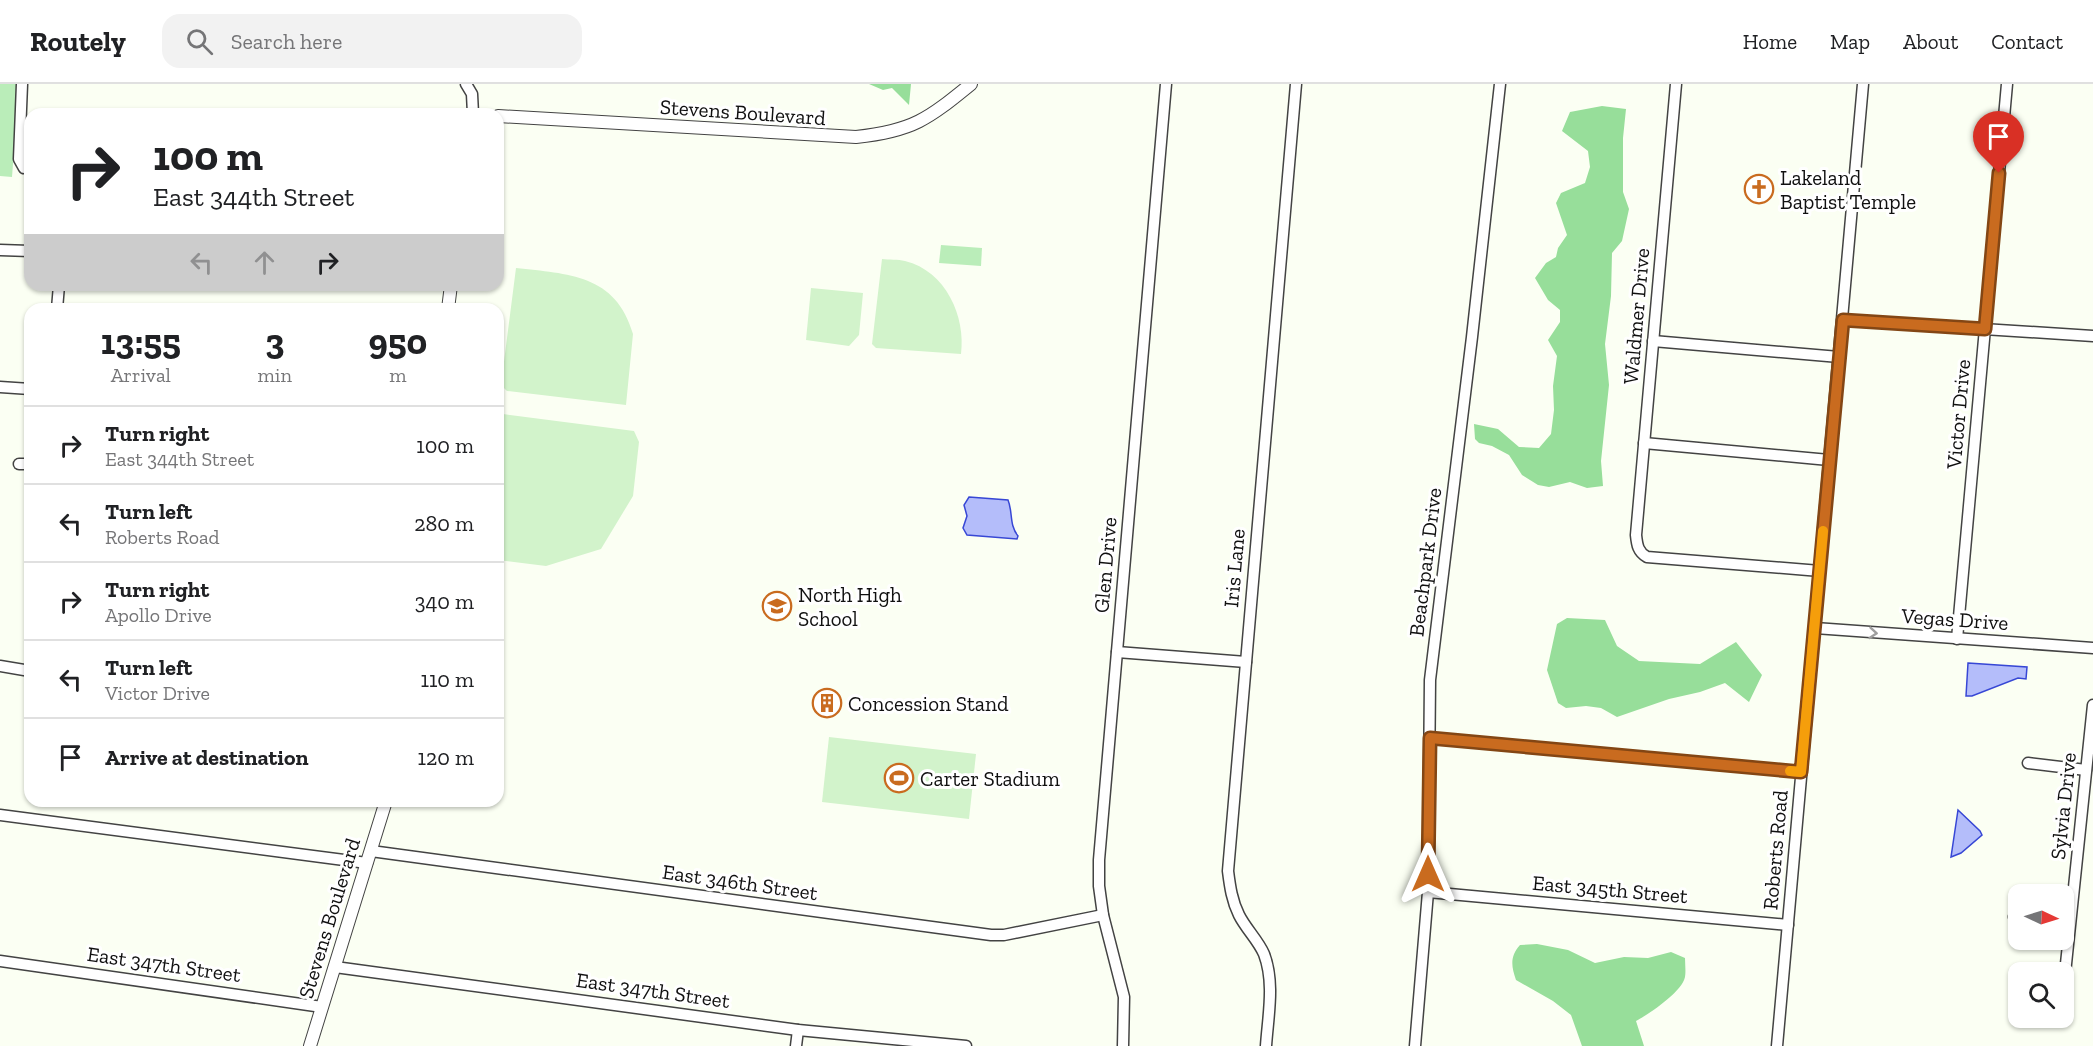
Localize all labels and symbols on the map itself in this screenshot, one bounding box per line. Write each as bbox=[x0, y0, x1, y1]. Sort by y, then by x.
street label: Stevens Boulevard bbox=[659, 94, 827, 130]
pin bbox=[1973, 111, 2024, 173]
place label: Lakeland Baptist Temple bbox=[1780, 165, 1916, 214]
church icon: Lakeland Baptist Temple bbox=[1743, 173, 1775, 205]
street label: Waldmer Drive bbox=[1618, 247, 1654, 385]
street label: Victor Drive bbox=[1941, 358, 1975, 471]
street label: Beachpark Drive bbox=[1403, 486, 1447, 638]
street label: Glen Drive bbox=[1088, 516, 1122, 614]
street label: Iris Lane bbox=[1218, 527, 1250, 608]
place label: North High School bbox=[798, 582, 902, 631]
school or university icon: North High School bbox=[761, 590, 793, 622]
street label: Vegas Drive bbox=[1900, 603, 2009, 635]
one-way arrow bbox=[1869, 626, 1878, 639]
building icon: Concession Stand bbox=[811, 687, 843, 719]
place label: Concession Stand bbox=[848, 691, 1009, 716]
street label: Sylvia Drive bbox=[2045, 751, 2081, 861]
sports icon: Carter Stadium bbox=[883, 762, 915, 794]
place label: Carter Stadium bbox=[920, 766, 1060, 791]
street label: Roberts Road bbox=[1757, 789, 1793, 911]
street label: Stevens Boulevard bbox=[293, 834, 365, 1001]
position arrow bbox=[1396, 842, 1460, 906]
street label: East 346th Street bbox=[661, 859, 819, 905]
street label: East 345th Street bbox=[1531, 870, 1689, 908]
north arrow bbox=[2008, 884, 2074, 950]
street label: East 347th Street bbox=[86, 941, 243, 987]
street label: East 347th Street bbox=[575, 967, 732, 1013]

